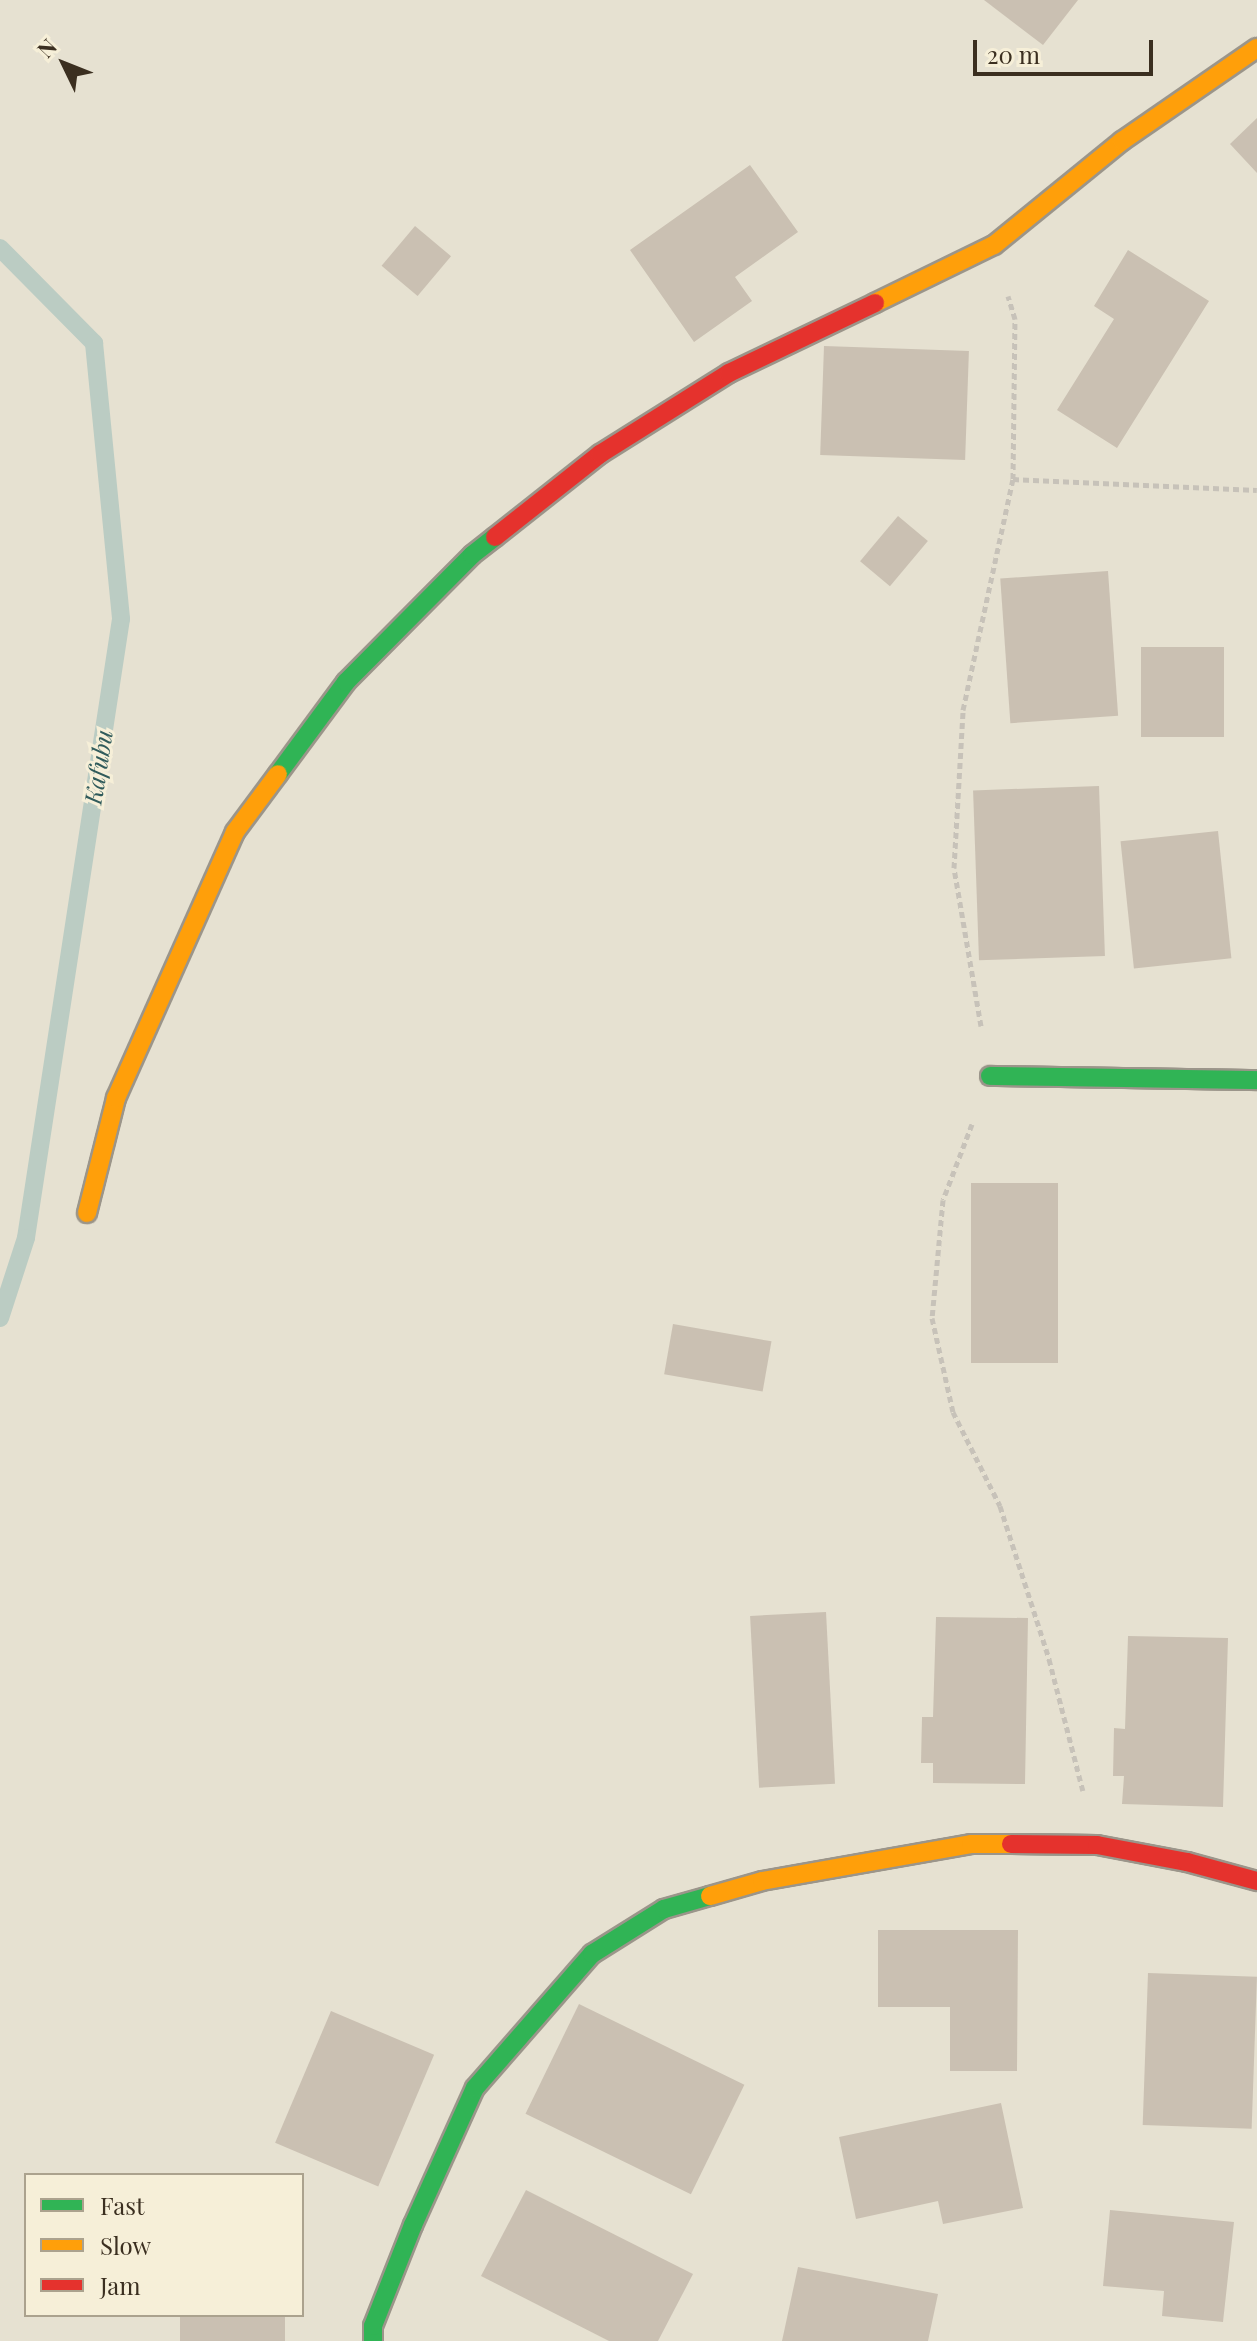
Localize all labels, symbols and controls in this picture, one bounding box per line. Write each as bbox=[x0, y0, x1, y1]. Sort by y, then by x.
north arrow bbox=[24, 24, 104, 104]
scale bar bbox=[977, 24, 1157, 74]
text: N bbox=[30, 32, 63, 64]
text: 20 m bbox=[987, 38, 1040, 70]
water label: Kafubu bbox=[78, 728, 118, 806]
legend bbox=[24, 2173, 304, 2317]
text: Fast bbox=[100, 2189, 145, 2221]
text: Slow bbox=[100, 2229, 151, 2261]
text: Jam bbox=[100, 2269, 141, 2301]

